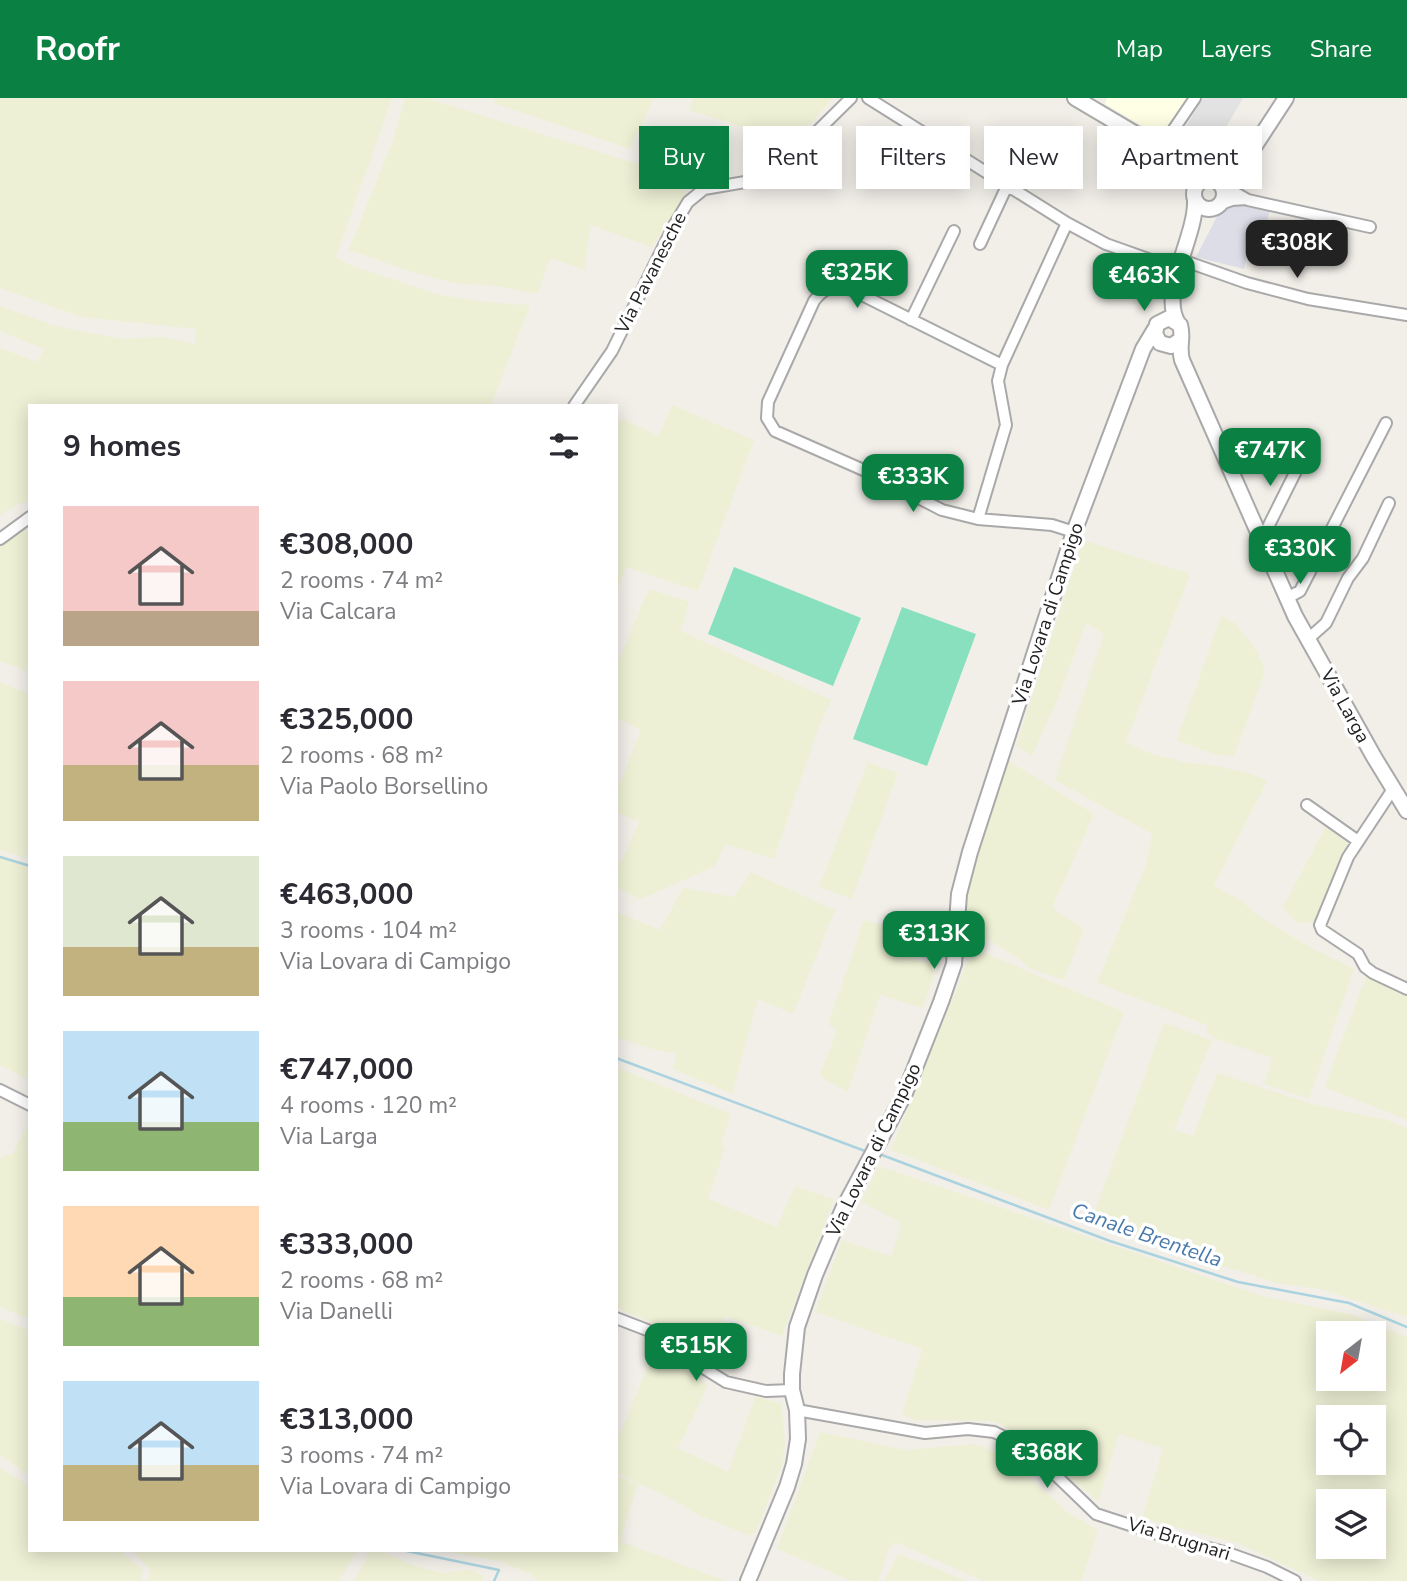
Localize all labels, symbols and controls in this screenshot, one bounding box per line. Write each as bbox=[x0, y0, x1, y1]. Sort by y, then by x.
text: Roofr bbox=[35, 27, 120, 72]
text: Map bbox=[1116, 33, 1163, 65]
text: Layers bbox=[1201, 33, 1272, 65]
text: Share bbox=[1310, 33, 1372, 65]
chip: Buy bbox=[639, 126, 729, 189]
chip: Rent bbox=[743, 126, 842, 189]
chip: Filters bbox=[856, 126, 970, 189]
chip: New bbox=[984, 126, 1083, 189]
chip: Apartment bbox=[1097, 126, 1262, 189]
street label: Via Pavanesche bbox=[609, 208, 693, 339]
pin: €308K bbox=[1248, 220, 1346, 280]
text: €308K bbox=[1262, 227, 1332, 258]
pin: €325K bbox=[808, 250, 906, 310]
pin: €463K bbox=[1095, 254, 1193, 313]
text: €325K bbox=[822, 257, 892, 288]
text: €463K bbox=[1109, 260, 1179, 291]
text: 9 homes bbox=[63, 426, 181, 467]
icon: filters bbox=[545, 427, 583, 465]
pin: €747K bbox=[1221, 428, 1319, 488]
text: €747K bbox=[1235, 435, 1305, 466]
pin: €333K bbox=[864, 454, 962, 514]
text: €333K bbox=[878, 461, 948, 492]
street label: Via Lovara di Campigo bbox=[1006, 519, 1090, 710]
text: €308,000 bbox=[280, 524, 413, 565]
pin: €330K bbox=[1251, 526, 1349, 586]
text: €330K bbox=[1265, 533, 1335, 564]
icon: home bbox=[119, 534, 203, 618]
text: 2 rooms · 74 m² bbox=[280, 565, 443, 596]
text: Via Calcara bbox=[280, 596, 396, 627]
street label: Via Larga bbox=[1314, 664, 1376, 748]
text: €325,000 bbox=[280, 699, 413, 740]
icon: home bbox=[119, 709, 203, 793]
text: 2 rooms · 68 m² bbox=[280, 740, 443, 771]
text: Via Paolo Borsellino bbox=[280, 771, 488, 802]
text: €463,000 bbox=[280, 874, 413, 915]
icon: home bbox=[119, 884, 203, 968]
pin: €313K bbox=[885, 912, 983, 971]
text: 3 rooms · 104 m² bbox=[280, 915, 457, 946]
text: €313K bbox=[899, 918, 969, 949]
text: Via Lovara di Campigo bbox=[280, 946, 511, 977]
text: €747,000 bbox=[280, 1049, 413, 1090]
icon: home bbox=[119, 1059, 203, 1143]
street label: Via Lovara di Campigo bbox=[820, 1059, 928, 1242]
text: 4 rooms · 120 m² bbox=[280, 1090, 457, 1121]
text: Via Larga bbox=[280, 1121, 378, 1152]
water label: Canale Brentella bbox=[1068, 1196, 1226, 1274]
text: €333,000 bbox=[280, 1224, 413, 1265]
icon: home bbox=[119, 1234, 203, 1318]
text: 2 rooms · 68 m² bbox=[280, 1265, 443, 1296]
text: Via Danelli bbox=[280, 1296, 393, 1327]
north arrow bbox=[1316, 1321, 1386, 1391]
map controls bbox=[1316, 1321, 1386, 1559]
pin: €515K bbox=[647, 1324, 745, 1383]
text: €515K bbox=[661, 1330, 731, 1361]
text: €313,000 bbox=[280, 1399, 413, 1440]
button: locate bbox=[1316, 1405, 1386, 1475]
icon: home bbox=[119, 1409, 203, 1493]
pin: €368K bbox=[998, 1430, 1096, 1490]
text: €368K bbox=[1012, 1437, 1082, 1468]
text: 3 rooms · 74 m² bbox=[280, 1440, 443, 1471]
text: Via Lovara di Campigo bbox=[280, 1471, 511, 1502]
button: layers bbox=[1316, 1489, 1386, 1559]
street label: Via Brugnari bbox=[1124, 1511, 1233, 1567]

